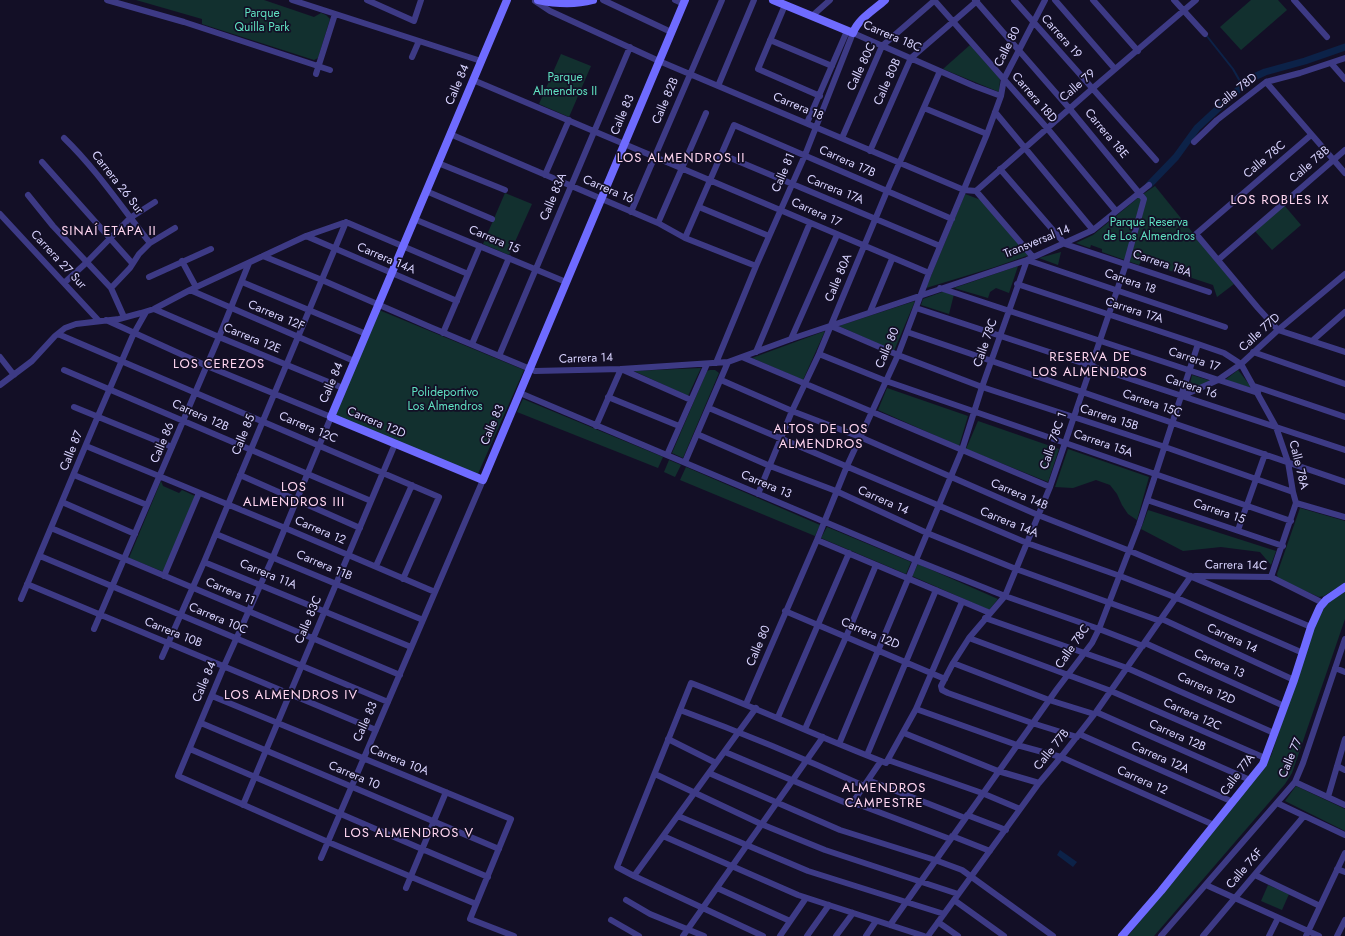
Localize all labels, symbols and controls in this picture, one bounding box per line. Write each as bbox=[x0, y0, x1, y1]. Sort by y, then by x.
park label: Parque Quilla Park bbox=[234, 7, 290, 35]
street label: Carrera 19 bbox=[1038, 12, 1084, 62]
street label: Carrera 18C bbox=[861, 18, 923, 56]
street label: Calle 80 bbox=[992, 25, 1024, 69]
street label: Calle 80C bbox=[845, 41, 879, 93]
street label: Calle 80B bbox=[871, 56, 905, 108]
street label: Calle 84 bbox=[443, 62, 473, 108]
street label: Calle 79 bbox=[1057, 67, 1099, 105]
street label: Carrera 18D bbox=[1008, 70, 1060, 126]
park label: Parque Almendros II bbox=[533, 71, 597, 99]
street label: Calle 78D bbox=[1212, 71, 1260, 113]
street label: Calle 82B bbox=[650, 75, 682, 127]
street label: Carrera 18 bbox=[770, 90, 826, 124]
street label: Calle 83 bbox=[608, 93, 638, 137]
street label: Carrera 18E bbox=[1081, 106, 1131, 162]
street label: Calle 78C bbox=[1241, 138, 1289, 182]
street label: Carrera 17B bbox=[817, 143, 877, 181]
street label: Calle 78B bbox=[1287, 144, 1333, 186]
street label: Carrera 26 Sur bbox=[88, 149, 146, 217]
district label: LOS ALMENDROS II bbox=[617, 151, 745, 167]
street label: Calle 81 bbox=[769, 151, 799, 195]
street label: Calle 83A bbox=[538, 171, 570, 223]
street label: Carrera 17A bbox=[804, 172, 866, 208]
street label: Carrera 16 bbox=[580, 173, 636, 207]
district label: LOS ROBLES IX bbox=[1231, 193, 1329, 209]
street label: Carrera 17 bbox=[789, 196, 843, 230]
park label: Parque Reserva de Los Almendros bbox=[1103, 216, 1195, 244]
street label: Transversal 14 bbox=[1002, 222, 1072, 262]
street label: Carrera 15 bbox=[466, 223, 522, 257]
district label: SINAÍ ETAPA II bbox=[61, 224, 157, 240]
street label: Carrera 27 Sur bbox=[27, 228, 89, 292]
street label: Carrera 14A bbox=[355, 240, 417, 278]
street label: Carrera 18A bbox=[1131, 247, 1193, 281]
street label: Calle 80A bbox=[822, 252, 856, 304]
street label: Carrera 18 bbox=[1102, 266, 1158, 298]
street label: Carrera 17A bbox=[1103, 295, 1165, 327]
street label: Carrera 12F bbox=[246, 298, 306, 334]
street label: Calle 77D bbox=[1237, 311, 1283, 355]
street label: Calle 78C bbox=[971, 317, 1001, 369]
street label: Carrera 12E bbox=[221, 321, 283, 357]
street label: Calle 80 bbox=[873, 325, 903, 371]
street label: Carrera 17 bbox=[1166, 345, 1222, 375]
district label: RESERVA DE LOS ALMENDROS bbox=[1032, 350, 1148, 381]
street label: Carrera 14 bbox=[559, 351, 613, 367]
district label: LOS CEREZOS bbox=[173, 357, 265, 373]
street label: Calle 84 bbox=[317, 360, 347, 406]
street label: Carrera 16 bbox=[1163, 372, 1219, 402]
park label: Polideportivo Los Almendros bbox=[407, 386, 483, 414]
street label: Carrera 15C bbox=[1120, 387, 1184, 421]
street label: Carrera 12B bbox=[169, 397, 231, 435]
street label: Carrera 15B bbox=[1078, 402, 1140, 434]
street label: Calle 83 bbox=[478, 403, 508, 447]
street label: Carrera 12D bbox=[345, 404, 407, 442]
street label: Carrera 12C bbox=[277, 409, 339, 447]
street label: Calle 78C 1 bbox=[1038, 411, 1070, 471]
street label: Calle 85 bbox=[229, 413, 259, 457]
street label: Calle 86 bbox=[148, 421, 178, 465]
district label: ALTOS DE LOS ALMENDROS bbox=[774, 422, 868, 453]
street label: Carrera 15A bbox=[1071, 427, 1135, 461]
street label: Calle 87 bbox=[57, 429, 87, 473]
street label: Calle 78A bbox=[1285, 439, 1311, 491]
street label: Carrera 13 bbox=[738, 468, 794, 502]
street label: Carrera 14B bbox=[988, 476, 1050, 514]
district label: LOS ALMENDROS III bbox=[243, 480, 345, 511]
street label: Carrera 14 bbox=[855, 483, 911, 519]
street label: Carrera 15 bbox=[1191, 496, 1247, 528]
street label: Carrera 14A bbox=[978, 505, 1040, 541]
street label: Carrera 12 bbox=[292, 514, 348, 548]
street label: Carrera 11B bbox=[294, 548, 354, 584]
street label: Carrera 11A bbox=[237, 557, 299, 593]
street label: Carrera 14C bbox=[1205, 558, 1267, 574]
street label: Carrera 11 bbox=[203, 575, 257, 609]
street label: Calle 83C bbox=[292, 594, 326, 646]
street label: Carrera 10C bbox=[186, 600, 250, 638]
street label: Carrera 10B bbox=[142, 615, 204, 651]
street label: Carrera 12D bbox=[839, 615, 901, 653]
street label: Carrera 14 bbox=[1204, 621, 1260, 657]
street label: Calle 78C bbox=[1053, 622, 1093, 672]
street label: Calle 80 bbox=[744, 623, 774, 669]
street label: Carrera 13 bbox=[1192, 647, 1246, 681]
street label: Calle 84 bbox=[190, 659, 220, 705]
street label: Carrera 12D bbox=[1175, 670, 1237, 708]
district label: LOS ALMENDROS IV bbox=[224, 688, 358, 704]
street label: Carrera 12C bbox=[1161, 696, 1223, 734]
street label: Calle 83 bbox=[351, 700, 381, 744]
street label: Carrera 12B bbox=[1146, 717, 1208, 755]
street label: Calle 77B bbox=[1031, 727, 1073, 773]
street label: Calle 77 bbox=[1276, 736, 1306, 780]
street label: Carrera 12A bbox=[1129, 739, 1191, 777]
street label: Carrera 10A bbox=[367, 743, 431, 779]
street label: Calle 77A bbox=[1218, 751, 1258, 799]
street label: Carrera 10 bbox=[326, 759, 382, 793]
street label: Carrera 12 bbox=[1114, 763, 1170, 799]
district label: ALMENDROS CAMPESTRE bbox=[842, 781, 926, 812]
district label: LOS ALMENDROS V bbox=[344, 826, 474, 842]
street label: Calle 76F bbox=[1224, 846, 1266, 892]

